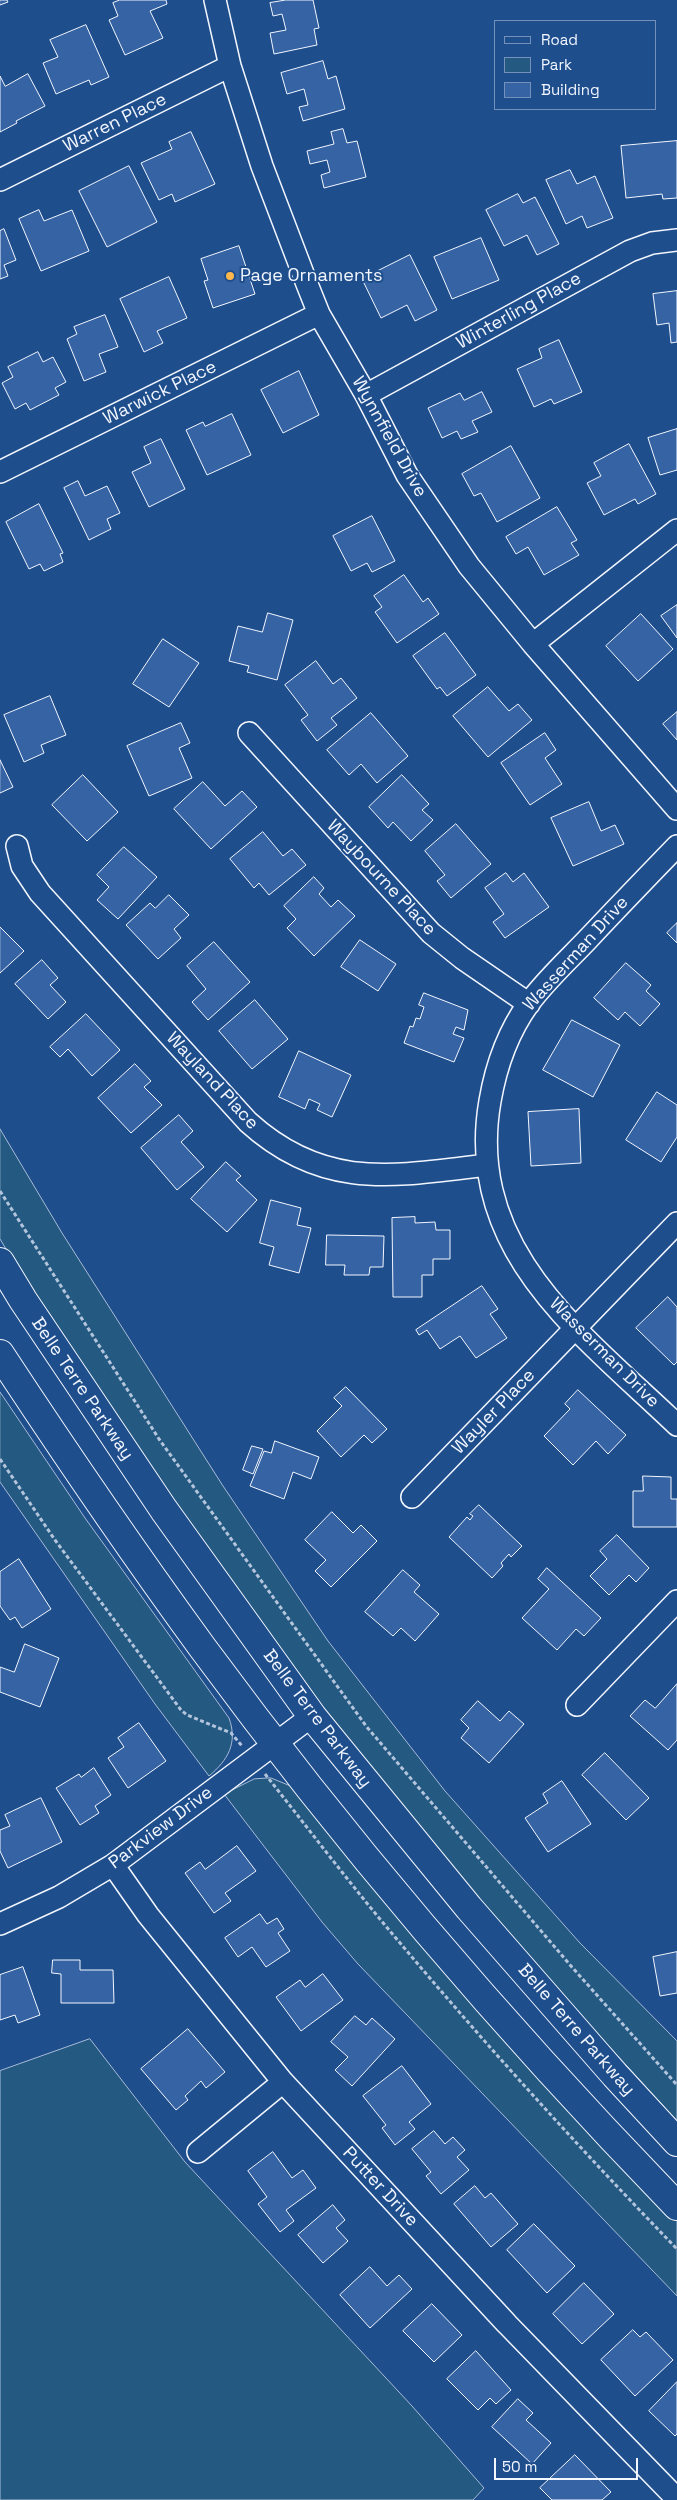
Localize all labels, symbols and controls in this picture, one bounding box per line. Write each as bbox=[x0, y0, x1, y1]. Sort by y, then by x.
legend bbox=[494, 20, 657, 110]
text: Road bbox=[541, 30, 578, 49]
text: Park bbox=[541, 55, 572, 74]
text: Building bbox=[541, 80, 600, 99]
street label: Warren Place bbox=[60, 89, 170, 157]
place label: Page Ornaments bbox=[240, 265, 382, 287]
street label: Winterling Place bbox=[453, 268, 585, 354]
marker: Page Ornaments bbox=[224, 270, 236, 282]
street label: Warwick Place bbox=[100, 356, 220, 430]
street label: Wynnfield Drive bbox=[347, 373, 431, 501]
street label: Waybourne Place bbox=[322, 816, 440, 940]
street label: Wasserman Drive bbox=[519, 892, 633, 1016]
street label: Wayland Place bbox=[161, 1028, 263, 1134]
street label: Wasserman Drive bbox=[544, 1293, 664, 1413]
street label: Belle Terre Parkway bbox=[26, 1314, 138, 1464]
street label: Wayler Place bbox=[448, 1365, 540, 1459]
street label: Belle Terre Parkway bbox=[258, 1646, 376, 1792]
street label: Parkview Drive bbox=[105, 1782, 217, 1874]
street label: Belle Terre Parkway bbox=[513, 1960, 639, 2100]
street label: Putter Drive bbox=[338, 2143, 422, 2231]
scale bar bbox=[497, 2448, 641, 2480]
text: 50 m bbox=[502, 2457, 537, 2476]

